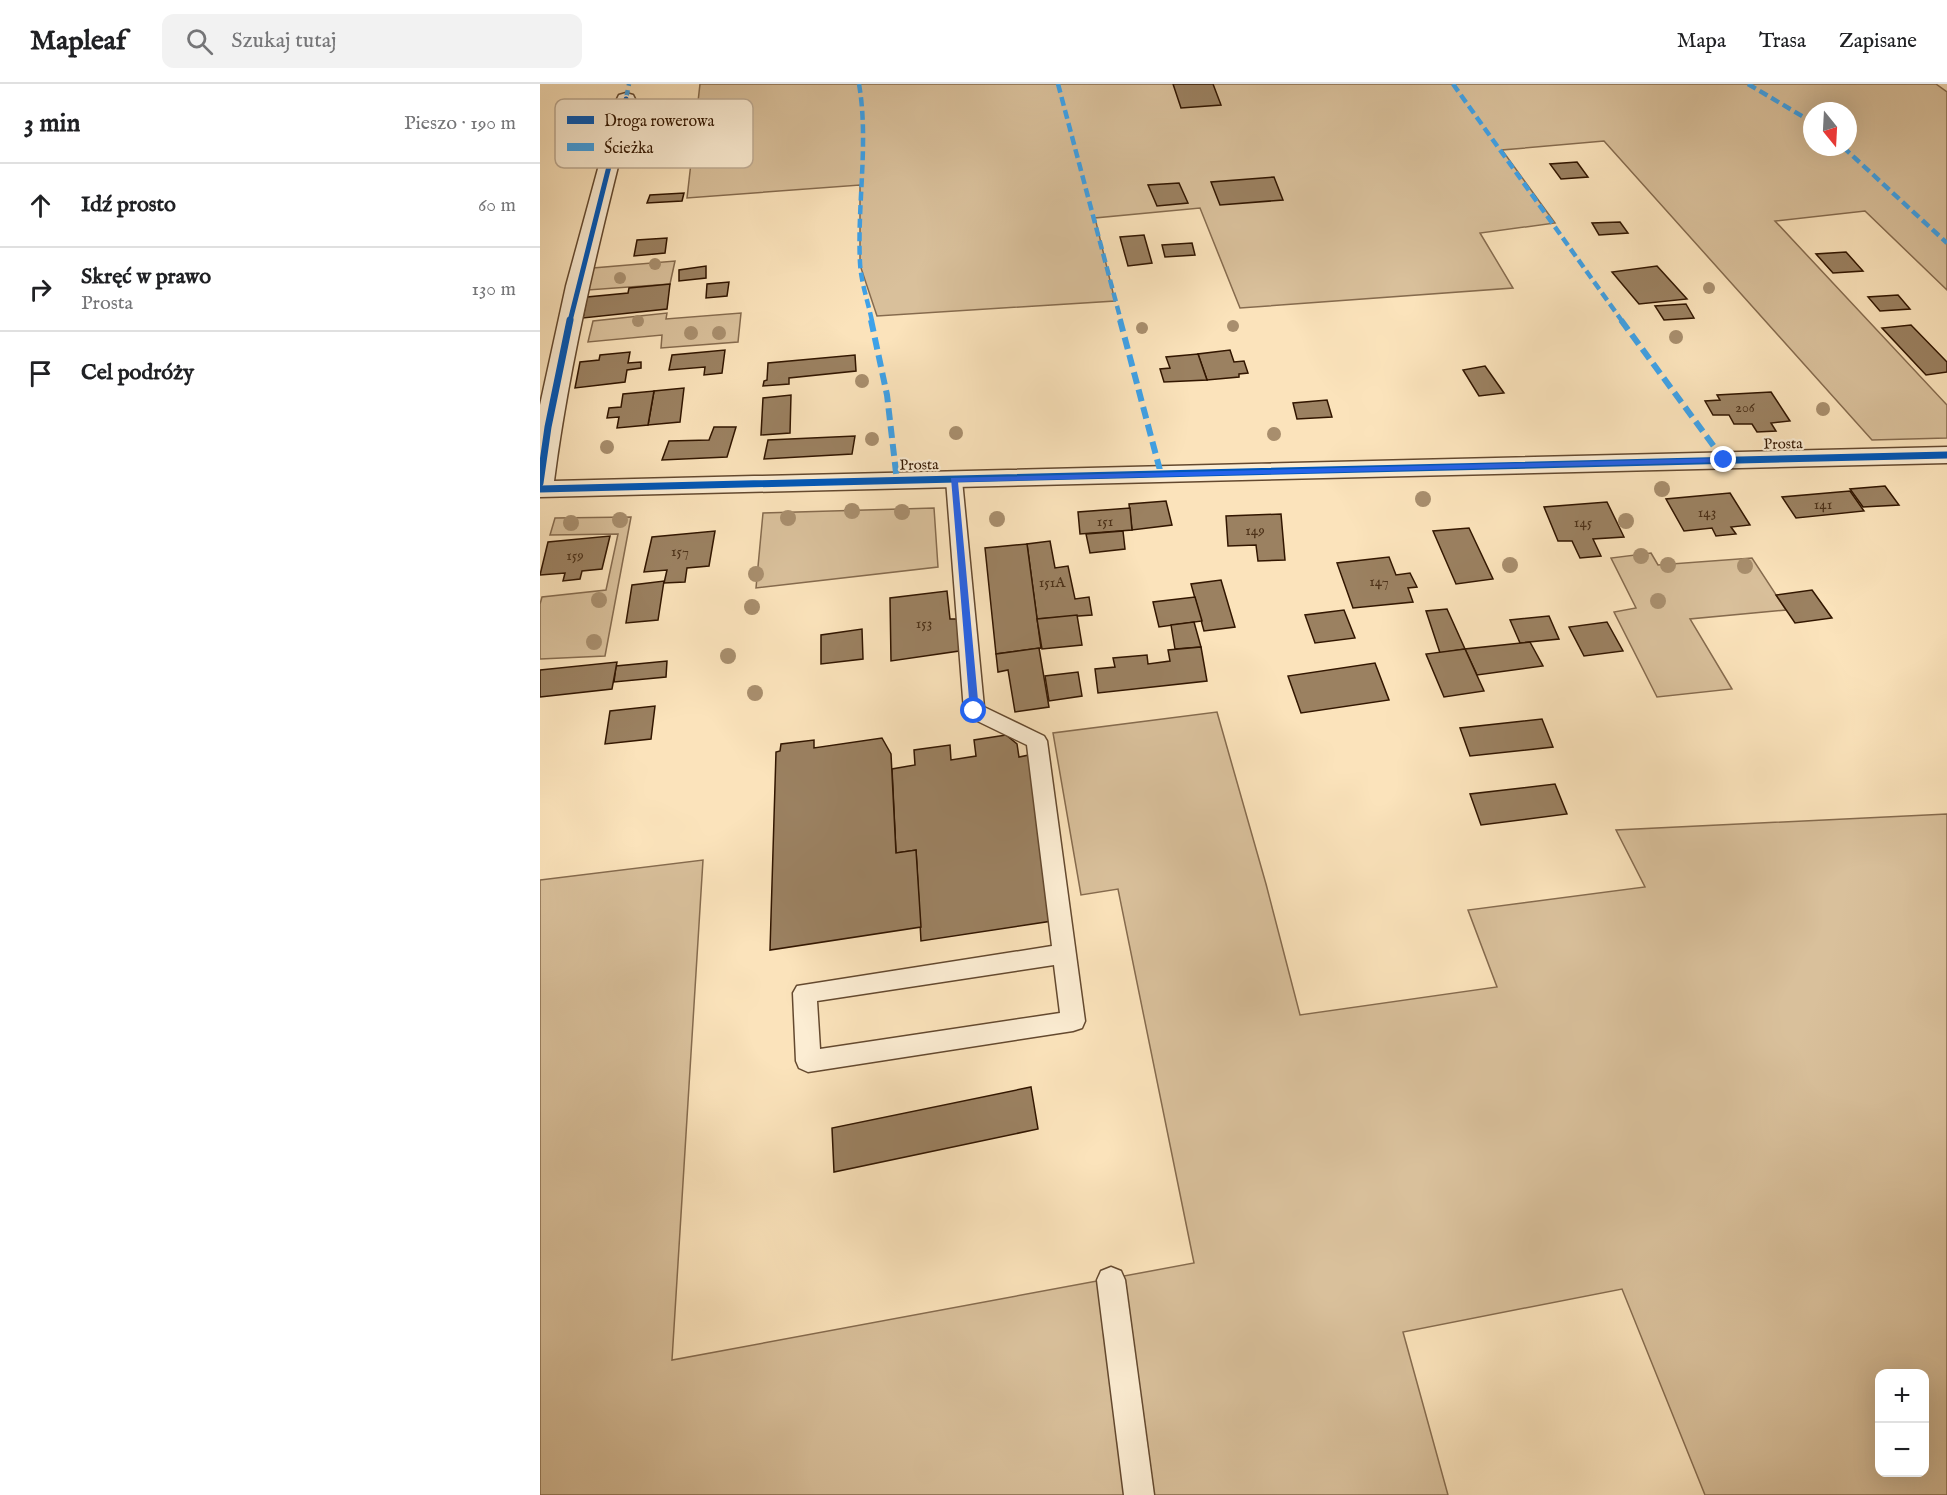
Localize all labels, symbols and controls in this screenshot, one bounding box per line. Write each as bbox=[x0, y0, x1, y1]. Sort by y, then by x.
search box bbox=[162, 14, 582, 68]
text: Mapleaf bbox=[30, 24, 126, 59]
icon: search bbox=[183, 25, 216, 58]
text: Szukaj tutaj bbox=[231, 27, 337, 55]
text: Mapa bbox=[1677, 28, 1726, 55]
text: Trasa bbox=[1759, 28, 1806, 55]
text: Zapisane bbox=[1839, 28, 1917, 55]
legend bbox=[555, 99, 753, 168]
north arrow bbox=[1803, 102, 1857, 156]
text: 3 min bbox=[24, 107, 80, 140]
text: Pieszo · 190 m bbox=[404, 111, 516, 136]
text: Droga rowerowa bbox=[604, 112, 714, 132]
text: Ścieżka bbox=[604, 137, 654, 159]
icon: ahead bbox=[24, 189, 57, 222]
text: Idź prosto bbox=[81, 191, 176, 219]
text: 60 m bbox=[478, 193, 516, 218]
text: Skręć w prawo bbox=[81, 263, 211, 291]
icon: right bbox=[24, 273, 57, 306]
text: 130 m bbox=[471, 277, 516, 302]
text: Prosta bbox=[81, 291, 133, 316]
icon: arrive bbox=[24, 357, 57, 390]
text: Cel podróży bbox=[81, 359, 194, 387]
house number: 206 bbox=[1735, 399, 1756, 417]
street label: Prosta bbox=[1763, 434, 1803, 454]
route end bbox=[1710, 446, 1736, 472]
street label: Prosta bbox=[899, 455, 939, 475]
house number: 141 bbox=[1814, 495, 1832, 514]
house number: 143 bbox=[1698, 503, 1716, 522]
house number: 151 bbox=[1097, 512, 1113, 531]
house number: 145 bbox=[1574, 513, 1593, 532]
house number: 149 bbox=[1245, 521, 1265, 540]
house number: 157 bbox=[671, 542, 689, 561]
house number: 159 bbox=[566, 546, 584, 565]
house number: 147 bbox=[1369, 572, 1389, 591]
house number: 151A bbox=[1039, 573, 1066, 592]
house number: 153 bbox=[916, 614, 932, 633]
route start bbox=[960, 697, 986, 723]
map controls bbox=[1875, 1369, 1929, 1477]
button: + bbox=[1875, 1369, 1929, 1423]
button: − bbox=[1875, 1423, 1929, 1477]

